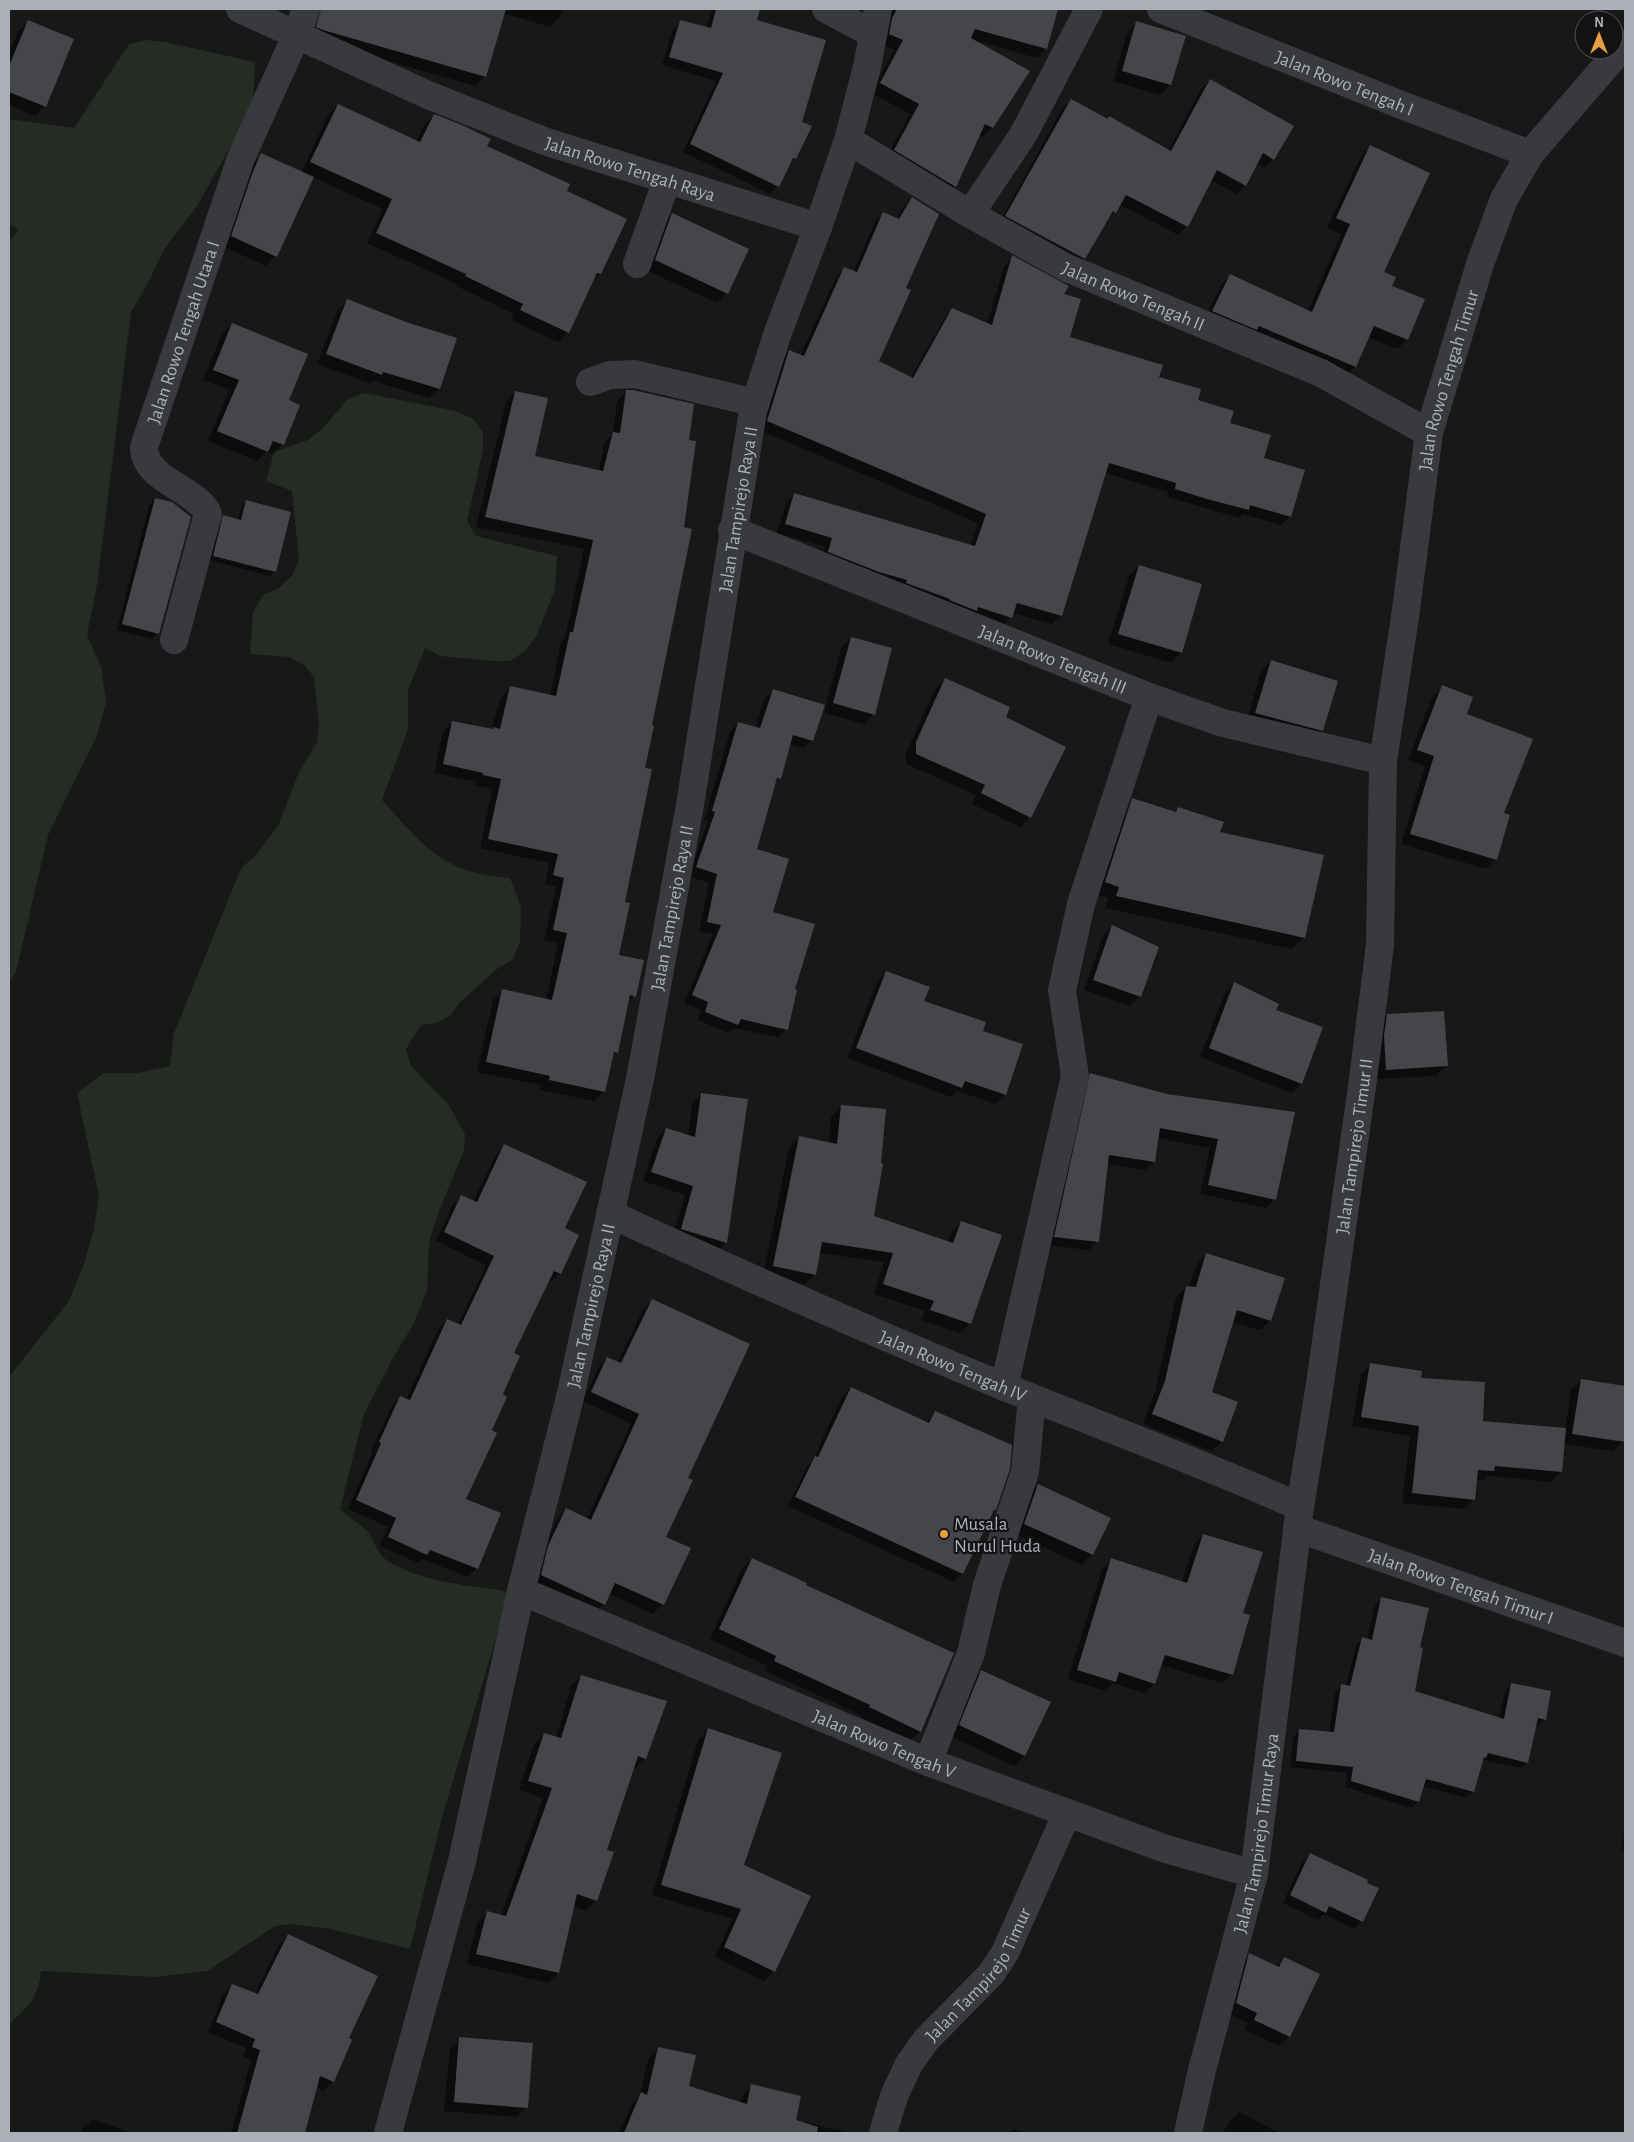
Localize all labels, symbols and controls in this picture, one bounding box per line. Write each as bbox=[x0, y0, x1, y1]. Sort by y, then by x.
north arrow bbox=[1574, 10, 1624, 60]
text: N bbox=[1594, 16, 1604, 30]
street label: Jalan Rowo Tengah I bbox=[1273, 48, 1416, 120]
street label: Jalan Rowo Tengah Raya bbox=[542, 134, 718, 205]
street label: Jalan Rowo Tengah Utara I bbox=[145, 239, 224, 426]
street label: Jalan Rowo Tengah II bbox=[1058, 259, 1207, 335]
street label: Jalan Rowo Tengah Timur bbox=[1416, 288, 1483, 472]
street label: Jalan Tampirejo Raya II bbox=[716, 425, 761, 594]
street label: Jalan Rowo Tengah III bbox=[976, 622, 1129, 698]
street label: Jalan Tampirejo Raya II bbox=[648, 824, 697, 992]
street label: Jalan Tampirejo Timur II bbox=[1333, 1057, 1377, 1235]
street label: Jalan Tampirejo Raya II bbox=[564, 1222, 619, 1390]
street label: Jalan Rowo Tengah IV bbox=[876, 1328, 1029, 1406]
place label: Musala Nurul Huda bbox=[954, 1515, 1041, 1556]
marker: Musala Nurul Huda bbox=[938, 1528, 950, 1540]
street label: Jalan Rowo Tengah Timur I bbox=[1366, 1546, 1556, 1628]
street label: Jalan Rowo Tengah V bbox=[810, 1707, 958, 1782]
street label: Jalan Tampirejo Timur Raya bbox=[1231, 1732, 1283, 1935]
street label: Jalan Tampirejo Timur bbox=[922, 1905, 1035, 2046]

